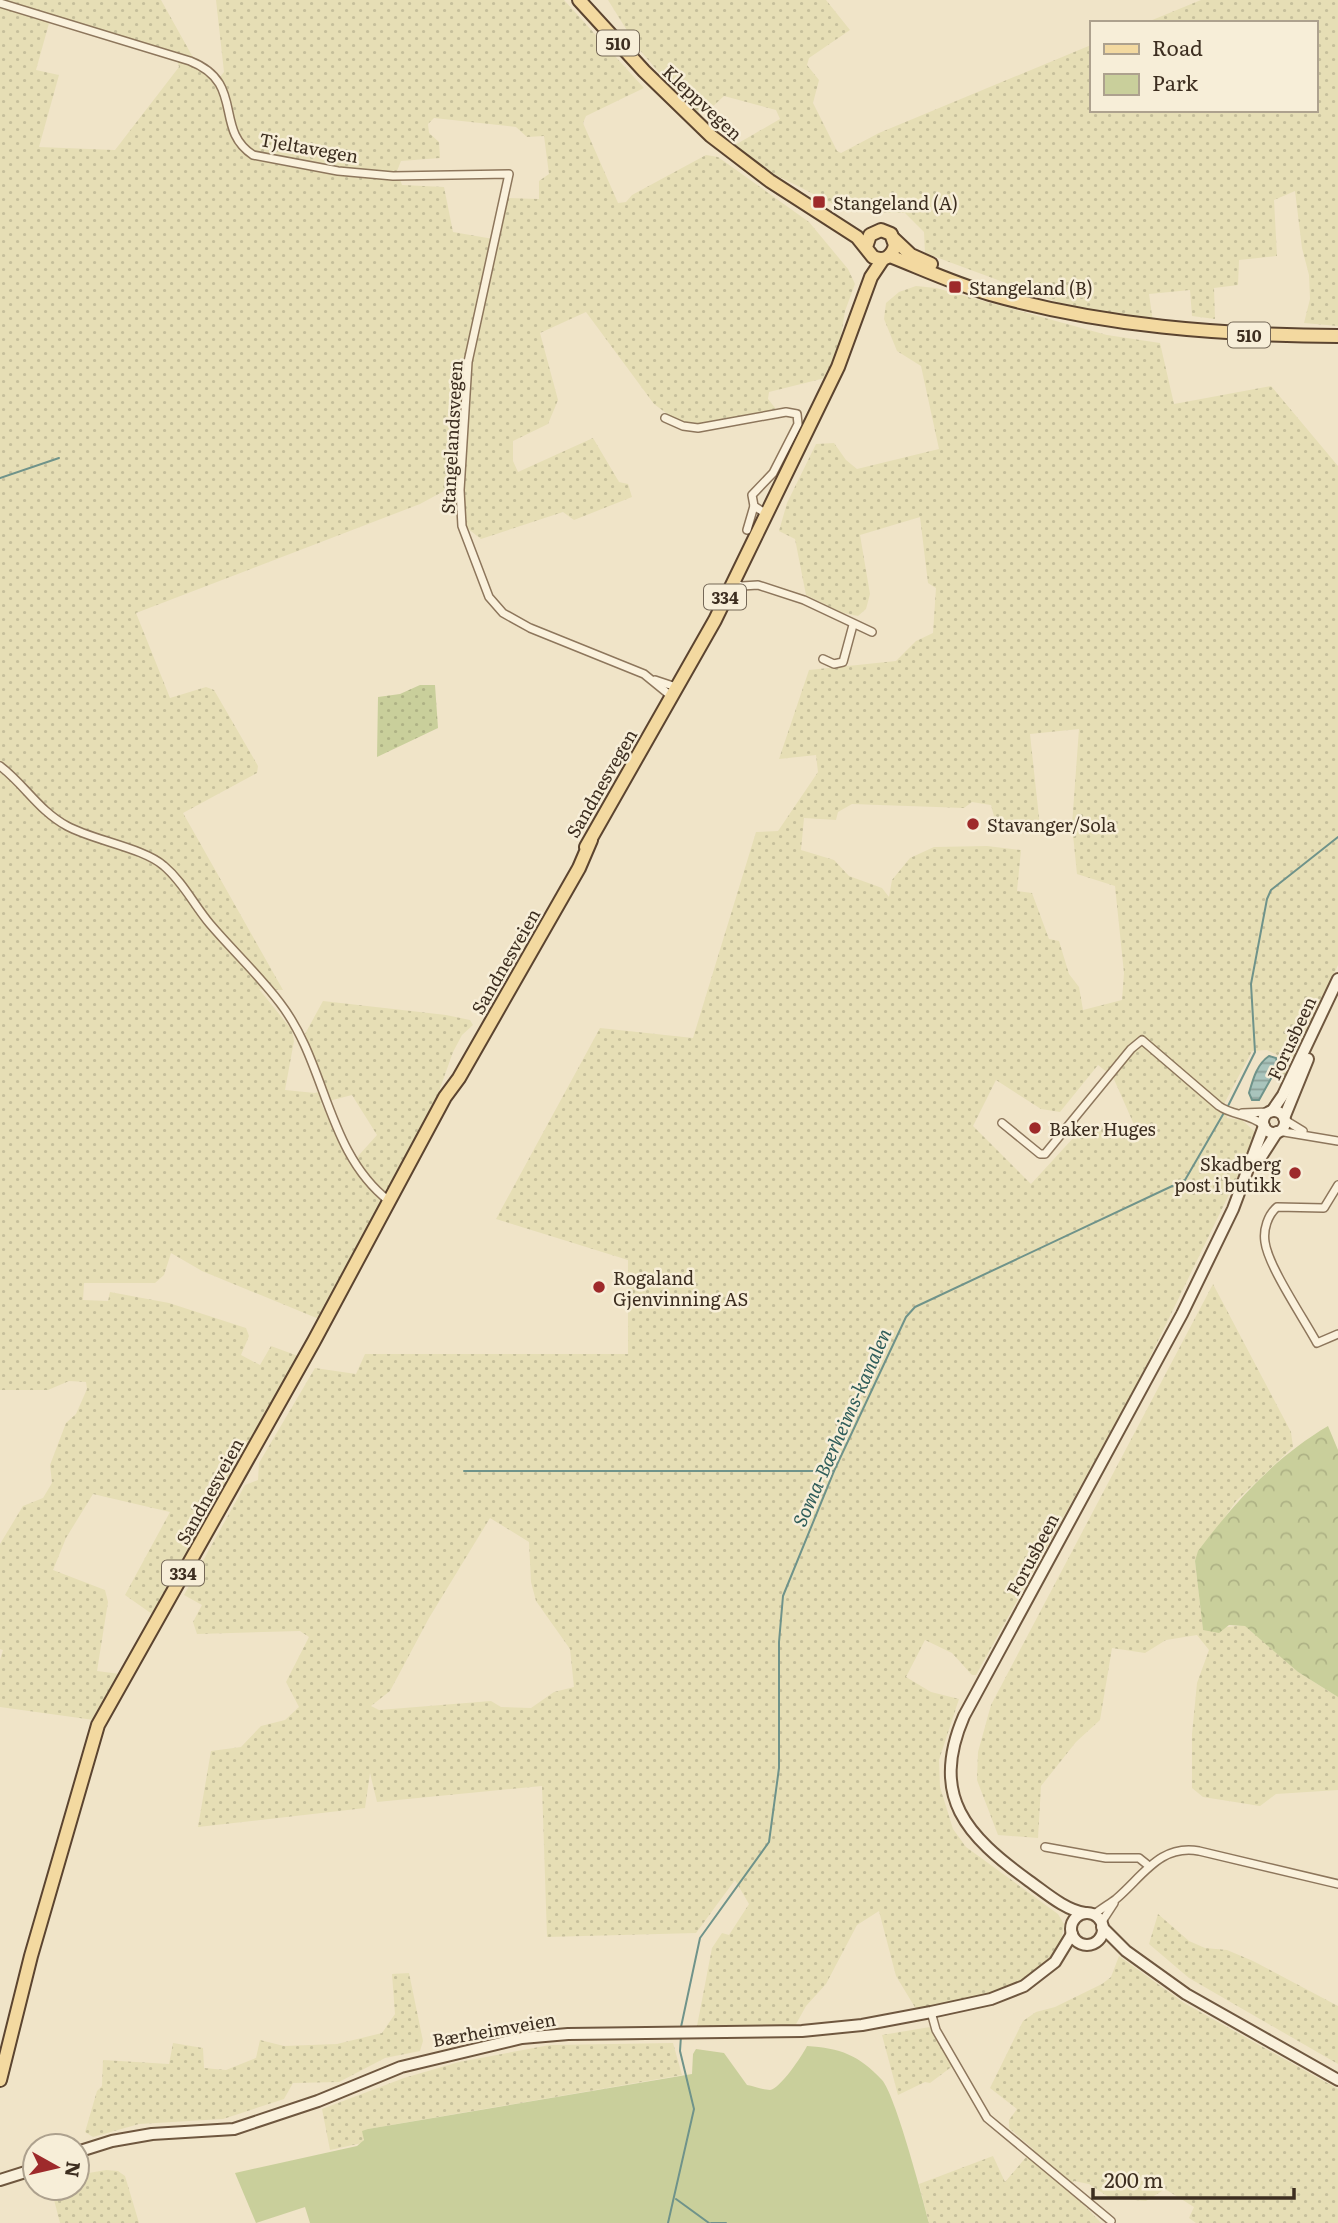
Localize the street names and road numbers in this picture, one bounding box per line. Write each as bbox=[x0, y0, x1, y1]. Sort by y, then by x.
road number: 510 bbox=[597, 31, 639, 56]
street label: Kleppvegen bbox=[657, 58, 749, 146]
street label: Tjeltavegen bbox=[257, 125, 361, 169]
road number: 510 bbox=[1228, 322, 1270, 348]
street label: Stangelandsvegen bbox=[433, 359, 469, 515]
road number: 334 bbox=[704, 584, 746, 610]
street label: Sandnesvegen bbox=[559, 723, 643, 843]
street label: Sandnesveien bbox=[464, 903, 546, 1019]
street label: Forusbeen bbox=[1260, 992, 1322, 1084]
street label: Sandnesveien bbox=[169, 1433, 250, 1549]
street label: Forusbeen bbox=[999, 1508, 1065, 1600]
road number: 334 bbox=[162, 1560, 204, 1586]
street label: Bærheimveien bbox=[430, 2005, 558, 2053]

